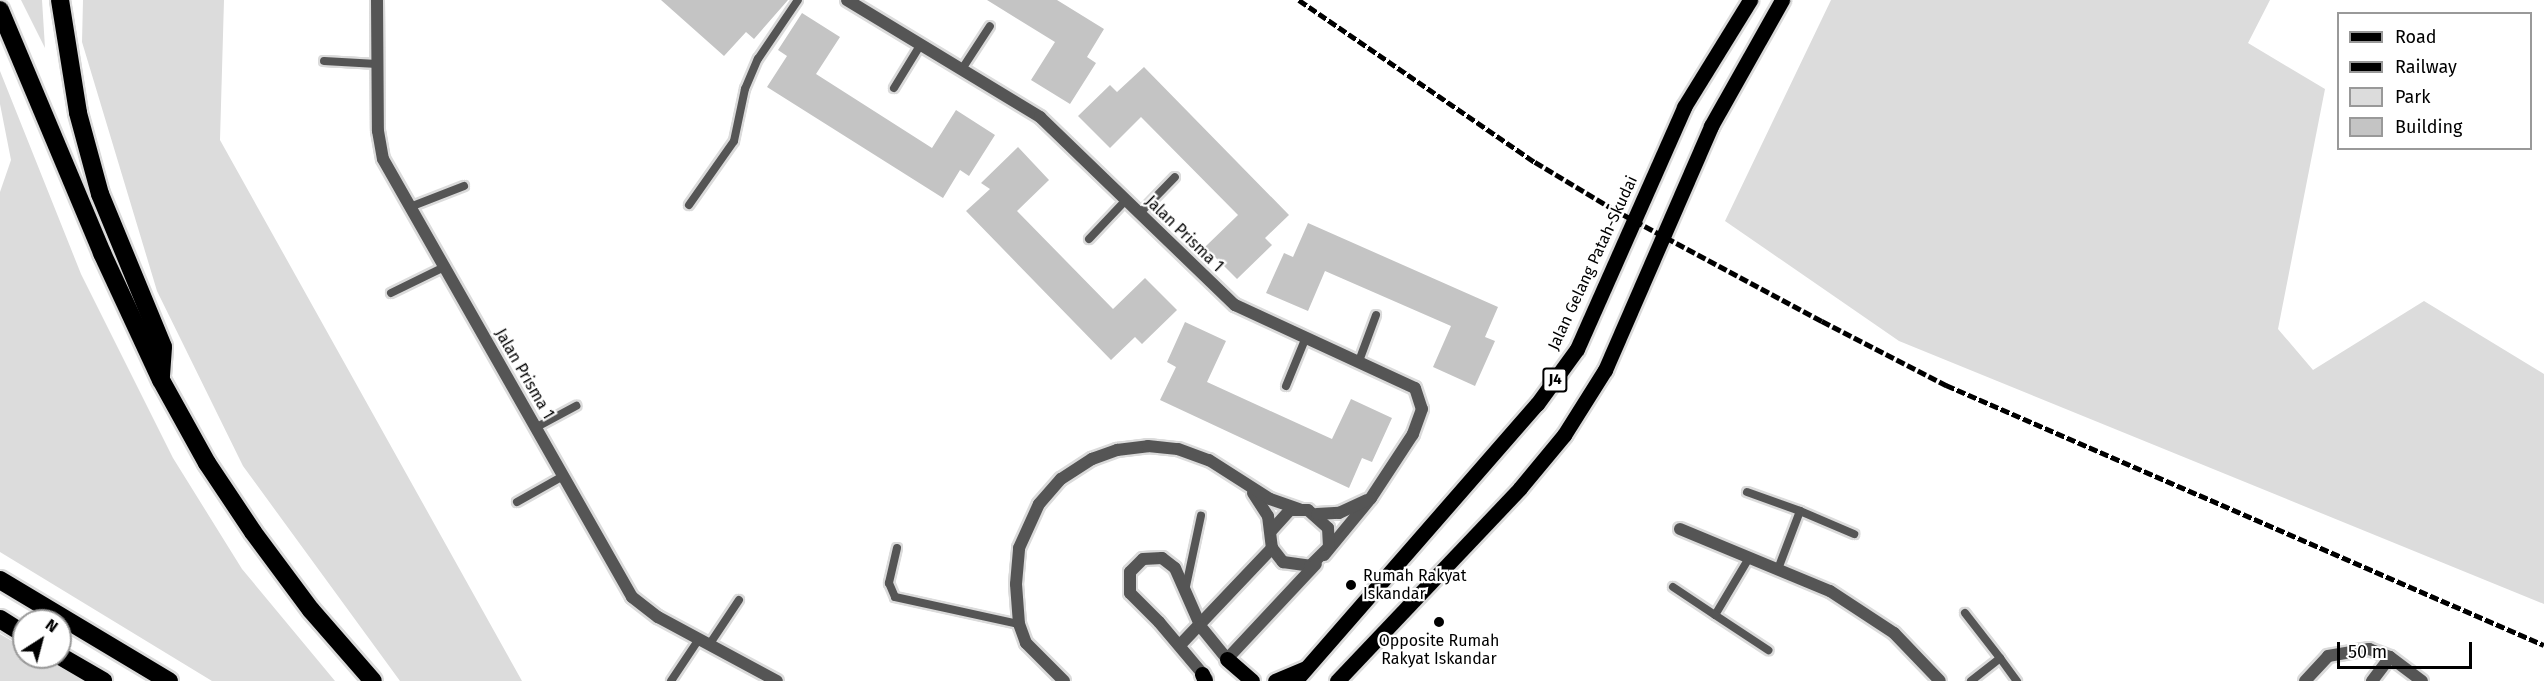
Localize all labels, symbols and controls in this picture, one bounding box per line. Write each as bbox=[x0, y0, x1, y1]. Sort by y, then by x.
legend bbox=[2337, 12, 2532, 150]
text: Road bbox=[2395, 26, 2437, 48]
text: Railway bbox=[2395, 56, 2457, 78]
text: Park bbox=[2395, 86, 2430, 108]
text: Building bbox=[2395, 116, 2462, 138]
street label: Jalan Gelang Patah-Skudai bbox=[1544, 173, 1642, 353]
street label: Jalan Prisma 1 bbox=[1141, 192, 1227, 276]
street label: Jalan Prisma 1 bbox=[490, 325, 558, 423]
road number: J4 bbox=[1542, 368, 1568, 392]
place label: Rumah Rakyat Iskandar bbox=[1363, 566, 1467, 604]
marker: Rumah Rakyat Iskandar bbox=[1344, 578, 1358, 592]
north arrow bbox=[12, 609, 72, 669]
text: N bbox=[42, 615, 62, 636]
marker: Opposite Rumah Rakyat Iskandar bbox=[1432, 615, 1446, 629]
scale bar bbox=[2340, 630, 2475, 668]
place label: Opposite Rumah Rakyat Iskandar bbox=[1379, 631, 1499, 669]
text: 50 m bbox=[2348, 641, 2387, 663]

